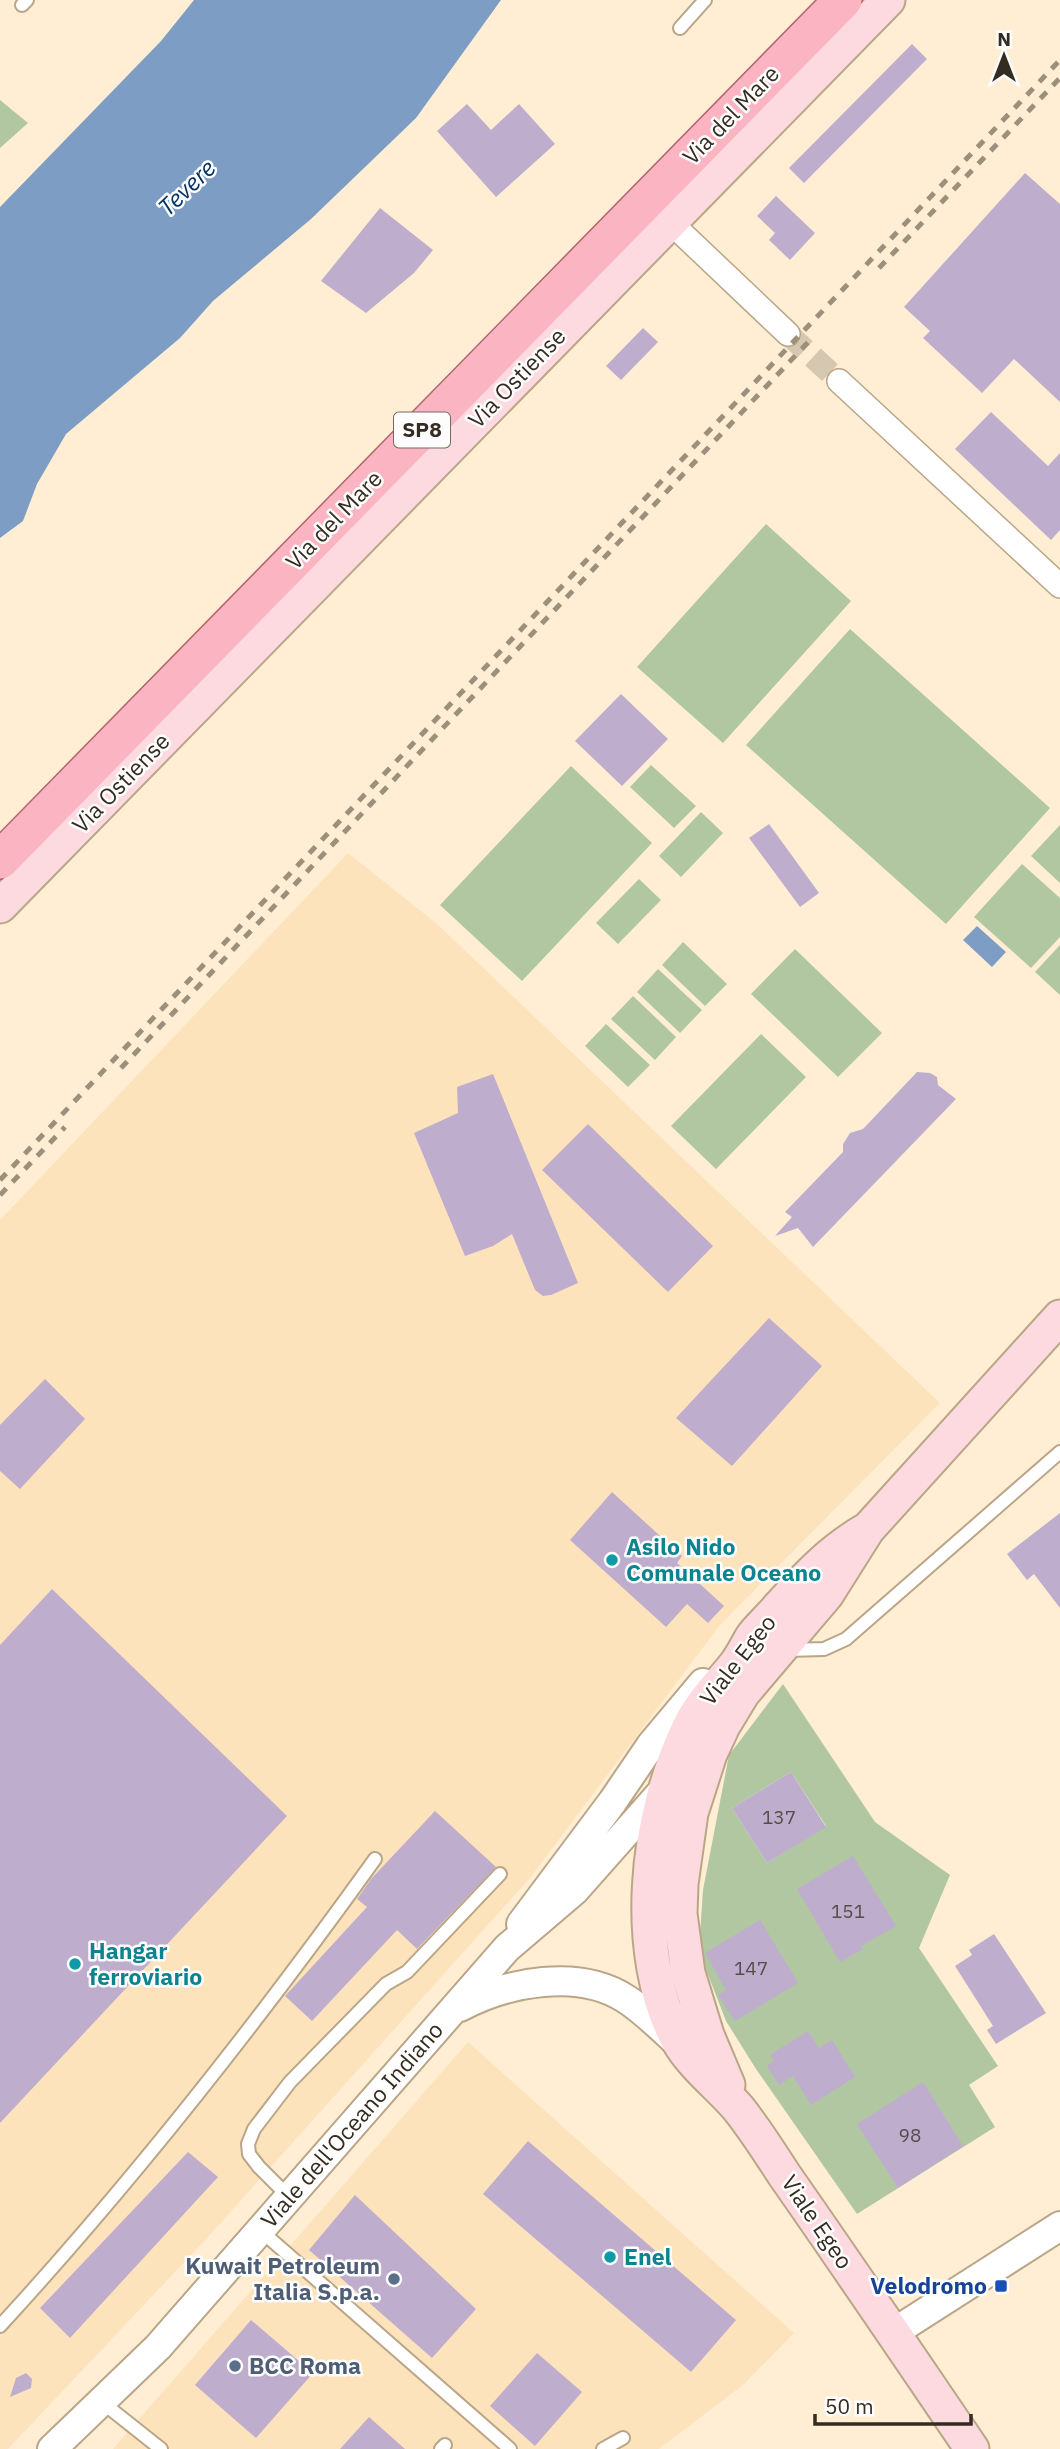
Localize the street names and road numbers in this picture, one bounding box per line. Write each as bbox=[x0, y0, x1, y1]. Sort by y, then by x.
street label: Via del Mare bbox=[675, 58, 785, 170]
street label: Via Ostiense bbox=[461, 321, 572, 434]
road number: SP8 bbox=[394, 412, 450, 448]
street label: Via del Mare bbox=[278, 463, 388, 575]
street label: Via Ostiense bbox=[65, 726, 176, 839]
street label: Viale Egeo bbox=[692, 1608, 782, 1711]
street label: Viale dell'Oceano Indiano bbox=[253, 2015, 449, 2234]
street label: Viale Egeo bbox=[775, 2169, 860, 2274]

